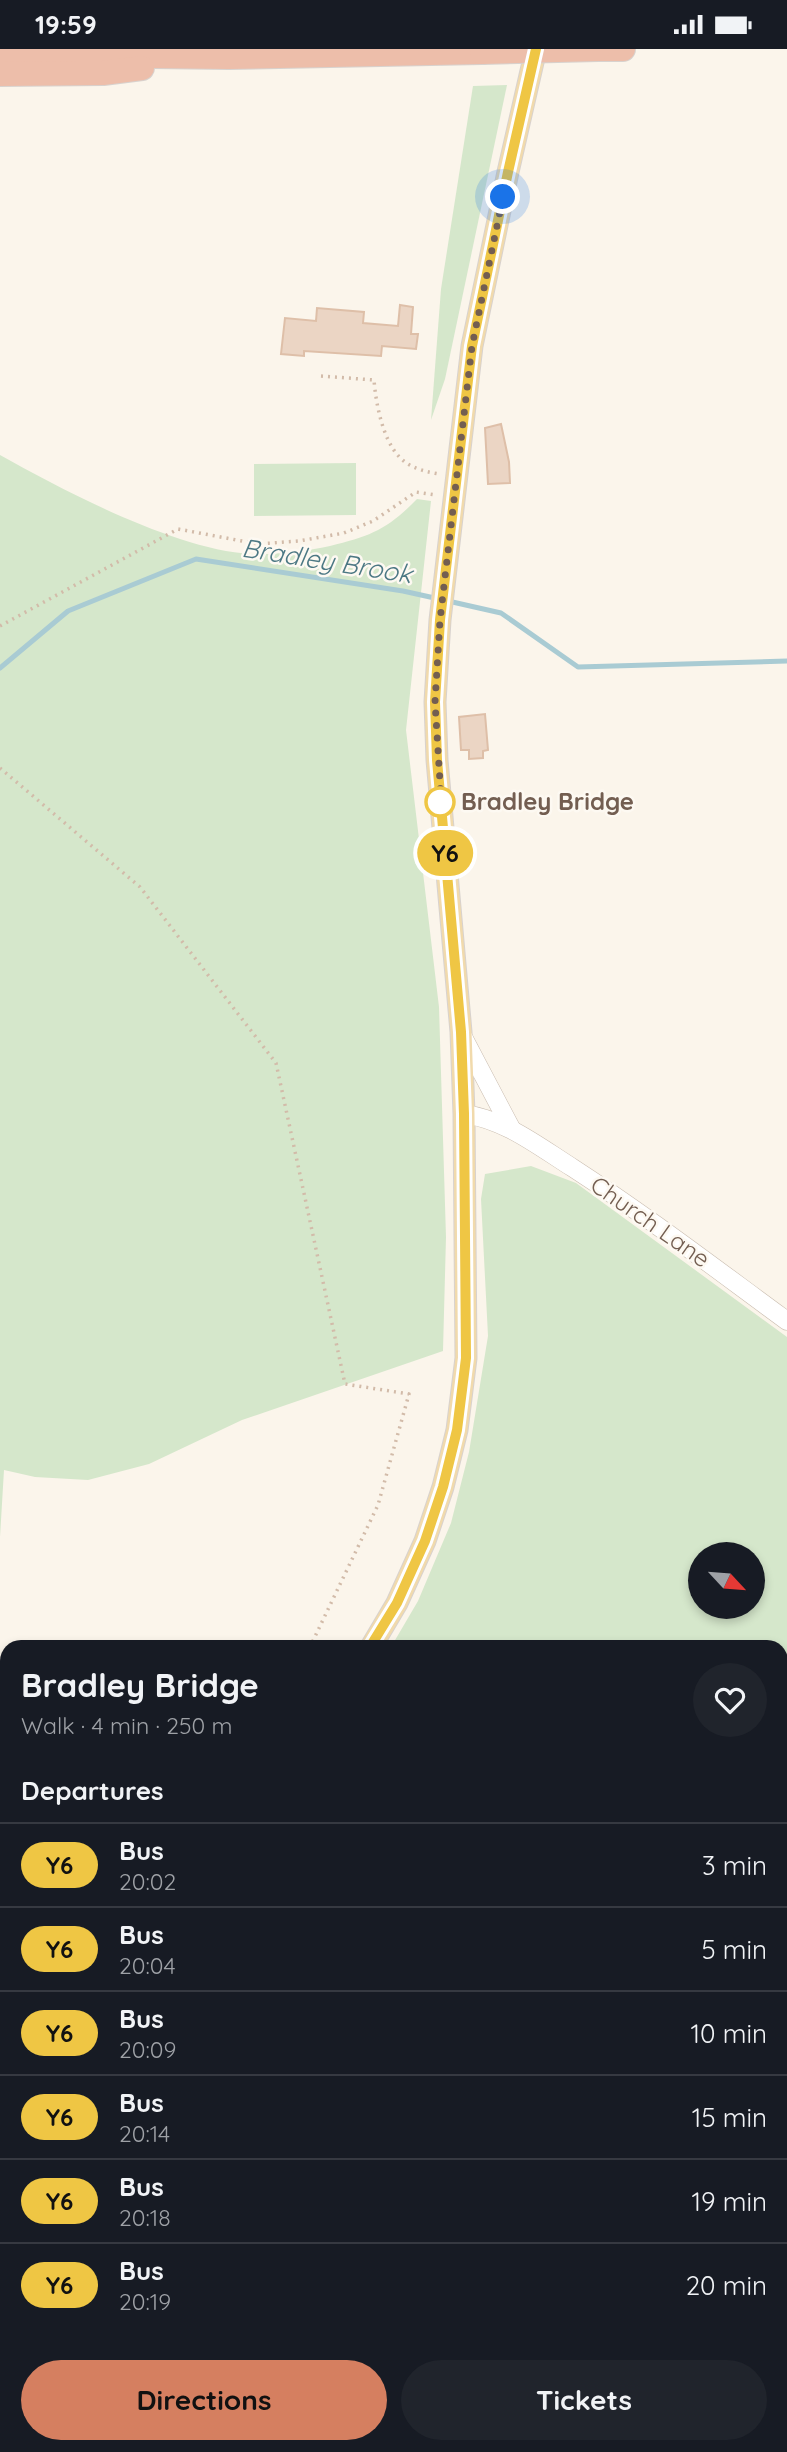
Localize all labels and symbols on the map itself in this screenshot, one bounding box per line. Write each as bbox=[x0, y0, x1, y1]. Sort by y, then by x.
your location bbox=[485, 179, 520, 214]
water label: Bradley Brook bbox=[240, 531, 417, 591]
place label: Bradley Bridge bbox=[461, 786, 634, 816]
marker: Bradley Bridge bbox=[425, 787, 455, 817]
line badge: Y6 bbox=[414, 830, 476, 876]
street label: Church Lane bbox=[585, 1169, 716, 1273]
north arrow bbox=[688, 1542, 765, 1619]

